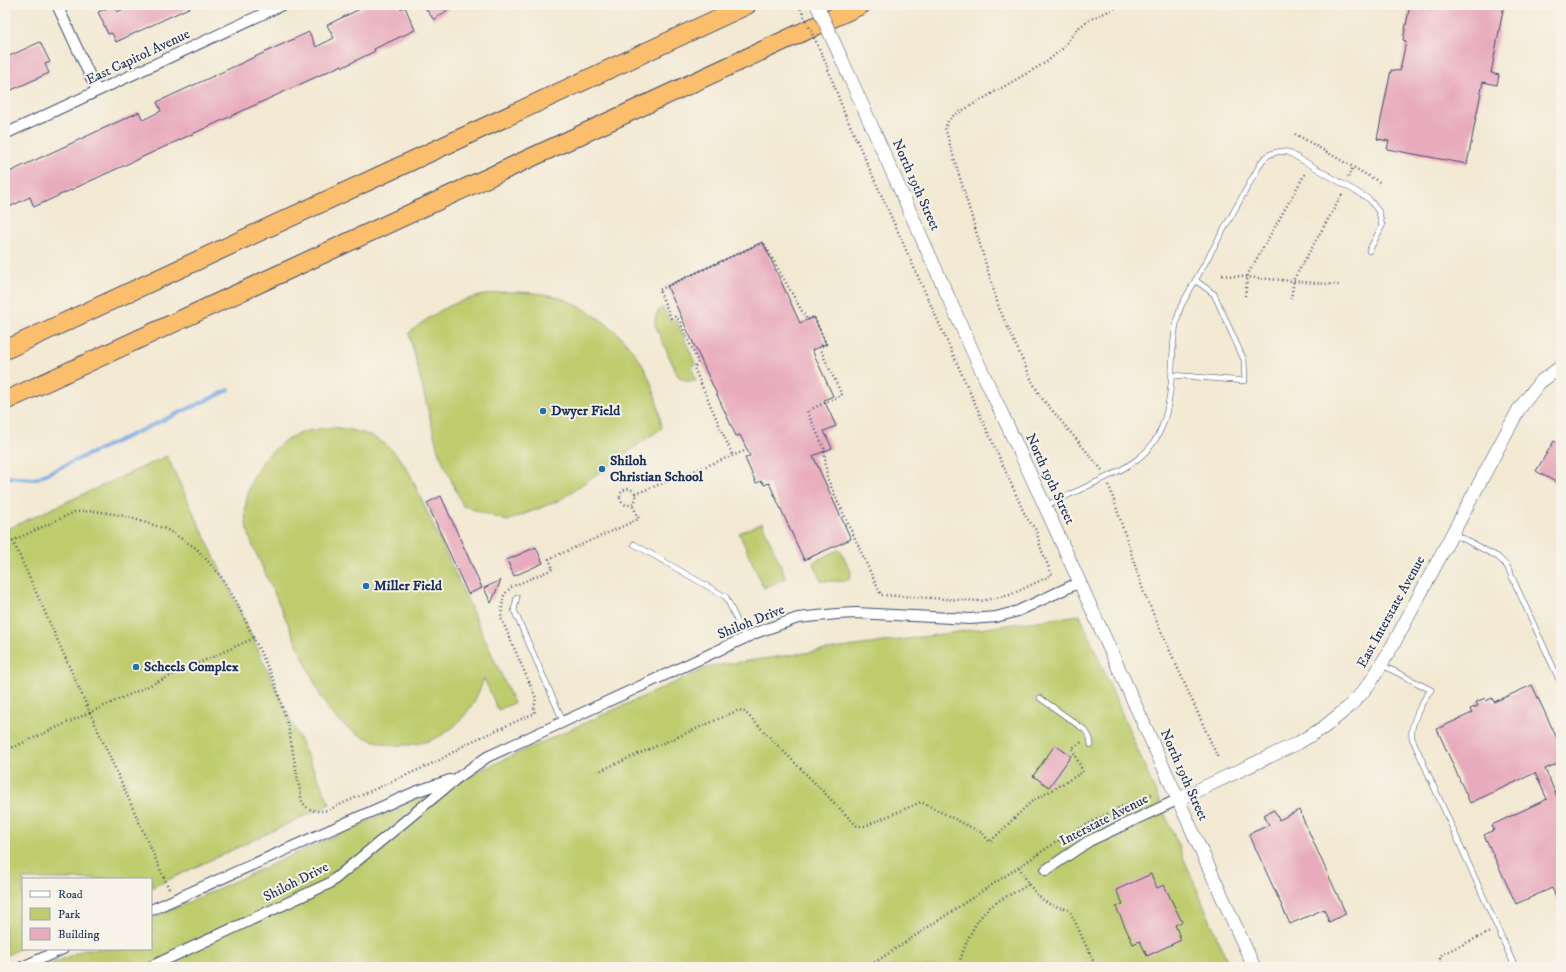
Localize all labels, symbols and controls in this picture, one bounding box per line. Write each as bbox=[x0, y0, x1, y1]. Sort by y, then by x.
street label: East Capitol Avenue bbox=[83, 25, 193, 89]
street label: North 19th Street bbox=[888, 137, 944, 234]
place label: Dwyer Field bbox=[551, 402, 621, 420]
marker: Dwyer Field bbox=[538, 406, 548, 416]
street label: North 19th Street bbox=[1021, 431, 1079, 528]
place label: Shiloh Christian School bbox=[610, 452, 704, 486]
marker: Shiloh Christian School bbox=[597, 464, 607, 474]
street label: East Interstate Avenue bbox=[1353, 553, 1429, 671]
place label: Miller Field bbox=[374, 577, 443, 595]
marker: Miller Field bbox=[361, 581, 371, 591]
street label: Shiloh Drive bbox=[715, 600, 787, 644]
place label: Scheels Complex bbox=[144, 658, 239, 676]
marker: Scheels Complex bbox=[131, 662, 141, 672]
street label: North 19th Street bbox=[1156, 727, 1212, 824]
street label: Interstate Avenue bbox=[1057, 790, 1152, 850]
street label: Shiloh Drive bbox=[260, 858, 332, 906]
legend bbox=[22, 878, 152, 950]
text: Road bbox=[58, 887, 83, 902]
text: Park bbox=[58, 907, 80, 922]
text: Building bbox=[58, 927, 99, 942]

